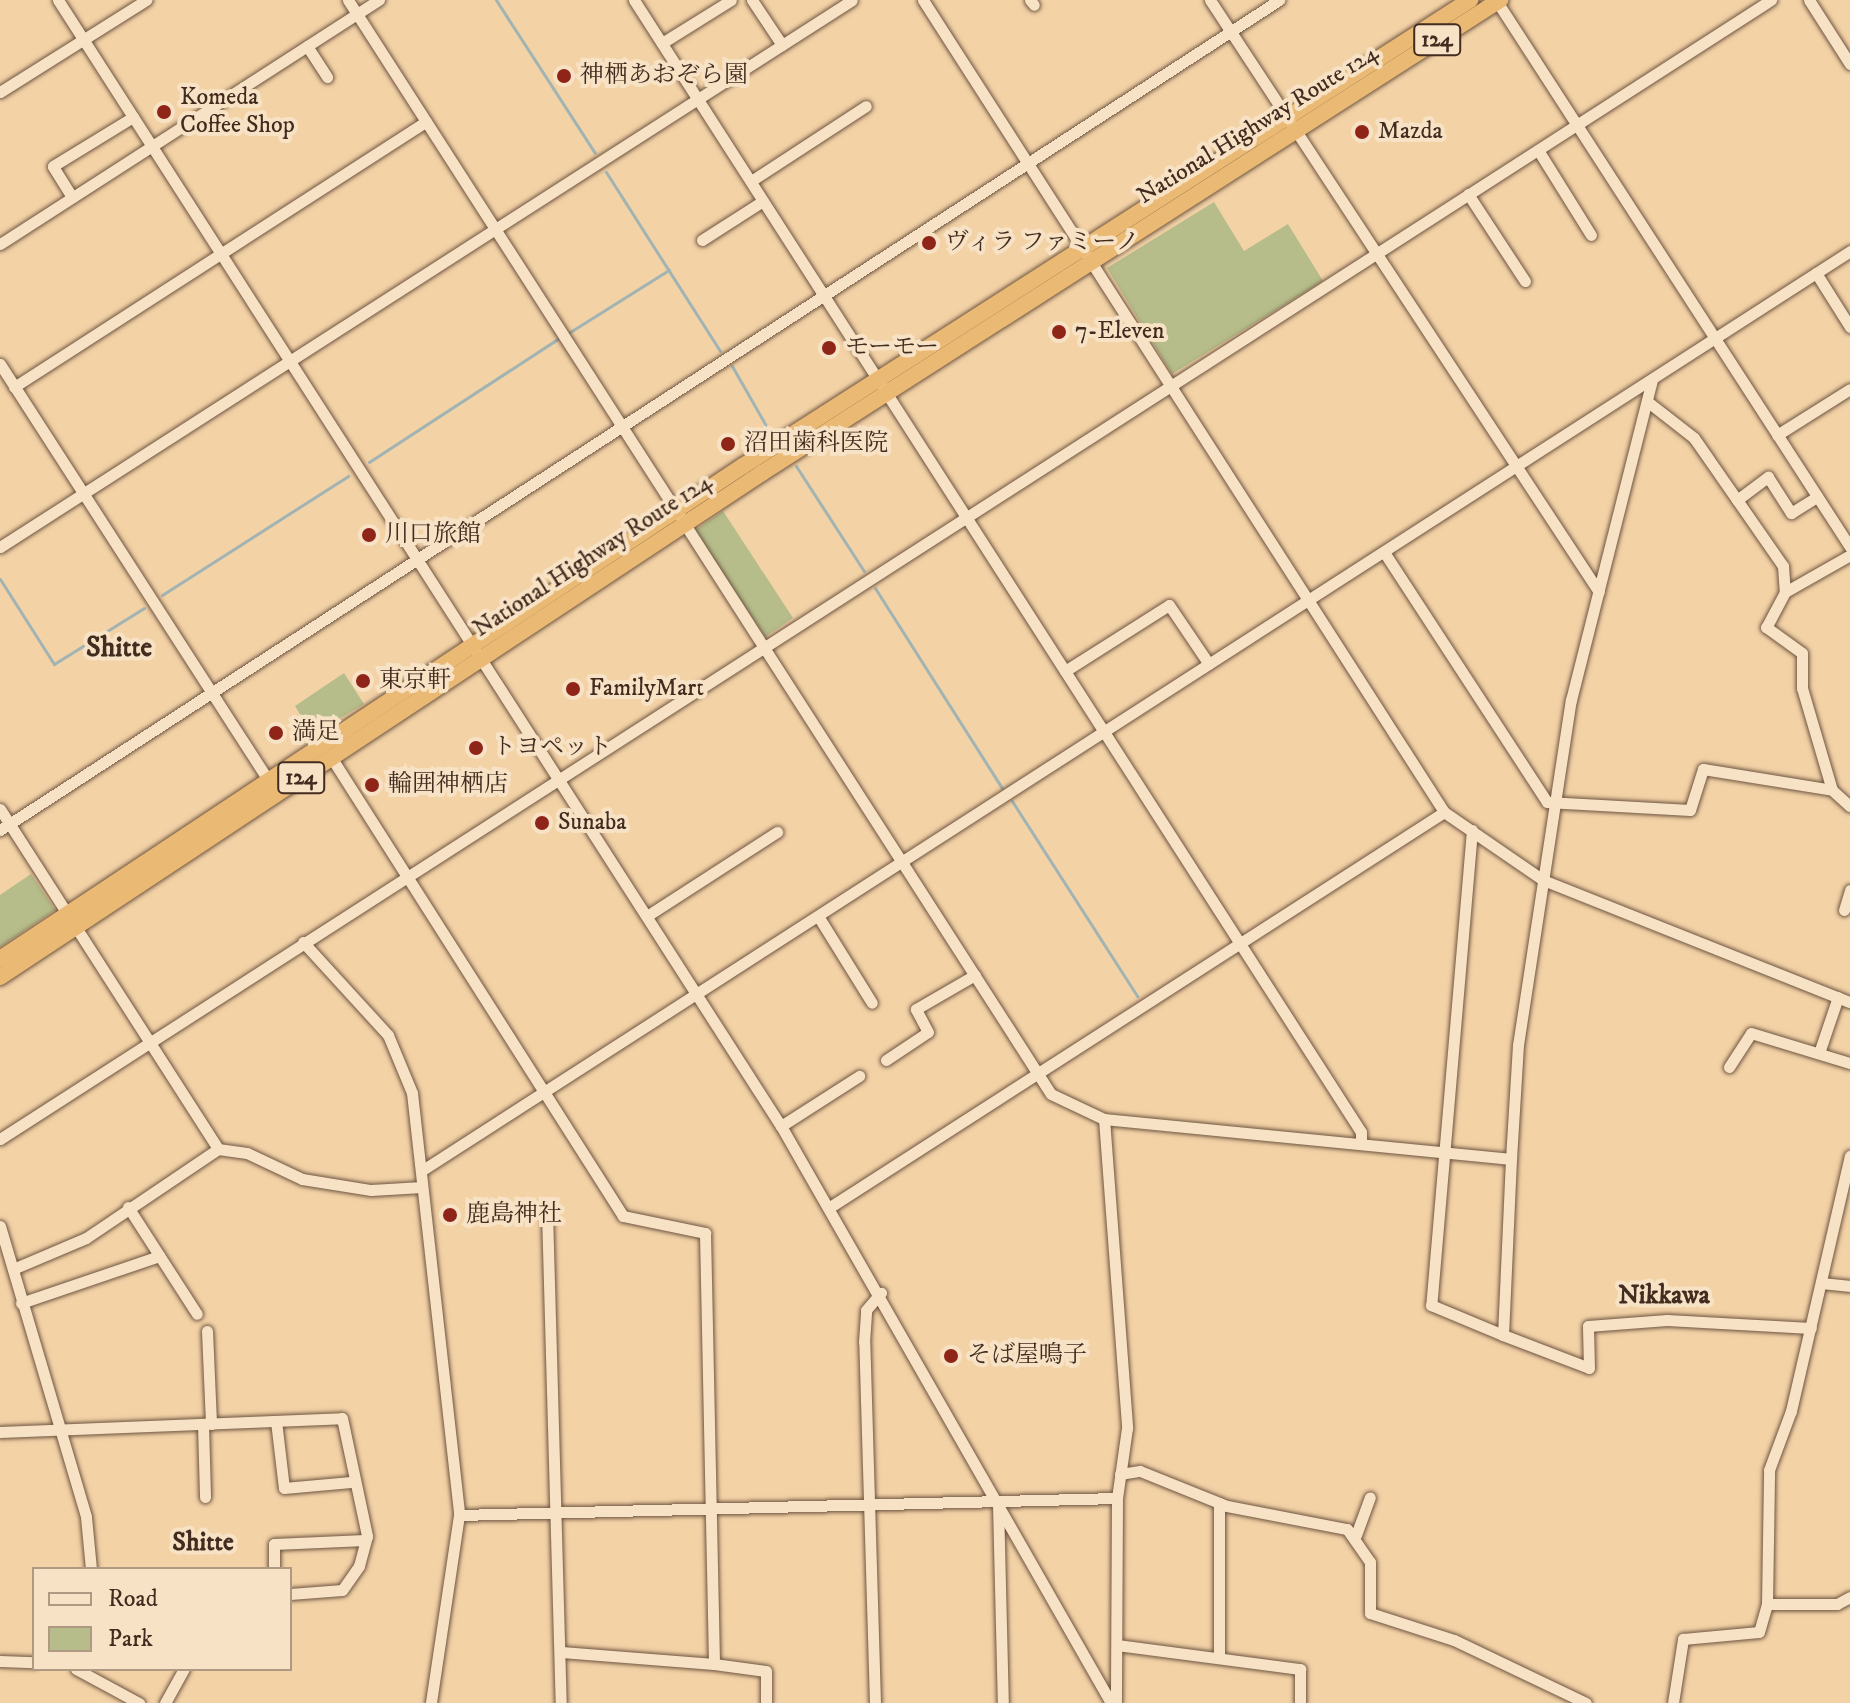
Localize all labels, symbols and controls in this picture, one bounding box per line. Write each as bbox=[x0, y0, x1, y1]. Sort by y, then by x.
road number: 124 bbox=[1413, 22, 1461, 58]
street label: National Highway Route 124 bbox=[1132, 39, 1384, 211]
place label: 神栖あおぞら園 bbox=[580, 62, 748, 90]
marker: 神栖あおぞら園 bbox=[555, 67, 573, 85]
place label: Komeda Coffee Shop bbox=[180, 84, 295, 140]
marker: Komeda Coffee Shop bbox=[155, 103, 173, 121]
place label: Mazda bbox=[1378, 118, 1443, 146]
marker: Mazda bbox=[1353, 123, 1371, 141]
place label: ヴィラ ファミーノ bbox=[945, 229, 1142, 257]
marker: ヴィラ ファミーノ bbox=[920, 234, 938, 252]
place label: 7-Eleven bbox=[1075, 318, 1164, 346]
marker: 7-Eleven bbox=[1050, 323, 1068, 341]
place label: モーモー bbox=[845, 334, 939, 362]
marker: モーモー bbox=[820, 339, 838, 357]
place label: 沼田歯科医院 bbox=[744, 430, 888, 458]
marker: 沼田歯科医院 bbox=[719, 435, 737, 453]
street label: National Highway Route 124 bbox=[468, 468, 718, 644]
place label: 川口旅館 bbox=[385, 521, 481, 549]
marker: 川口旅館 bbox=[360, 526, 378, 544]
district label: Shitte bbox=[86, 631, 152, 665]
place label: 東京軒 bbox=[379, 667, 451, 695]
marker: 東京軒 bbox=[354, 672, 372, 690]
place label: FamilyMart bbox=[589, 675, 704, 703]
marker: FamilyMart bbox=[564, 680, 582, 698]
place label: 満足 bbox=[292, 719, 340, 747]
marker: 満足 bbox=[267, 724, 285, 742]
place label: トヨペット bbox=[492, 734, 612, 762]
marker: トヨペット bbox=[467, 739, 485, 757]
road number: 124 bbox=[277, 760, 325, 796]
place label: 輪囲神栖店 bbox=[388, 771, 508, 799]
marker: 輪囲神栖店 bbox=[363, 776, 381, 794]
place label: Sunaba bbox=[558, 809, 626, 837]
marker: Sunaba bbox=[533, 814, 551, 832]
place label: 鹿島神社 bbox=[466, 1201, 562, 1229]
marker: 鹿島神社 bbox=[441, 1206, 459, 1224]
district label: Nikkawa bbox=[1618, 1280, 1710, 1312]
place label: そば屋鳴子 bbox=[967, 1342, 1087, 1370]
marker: そば屋鳴子 bbox=[942, 1347, 960, 1365]
district label: Shitte bbox=[172, 1527, 234, 1559]
legend bbox=[32, 1567, 292, 1671]
text: Road bbox=[108, 1584, 158, 1614]
text: Park bbox=[108, 1624, 153, 1654]

